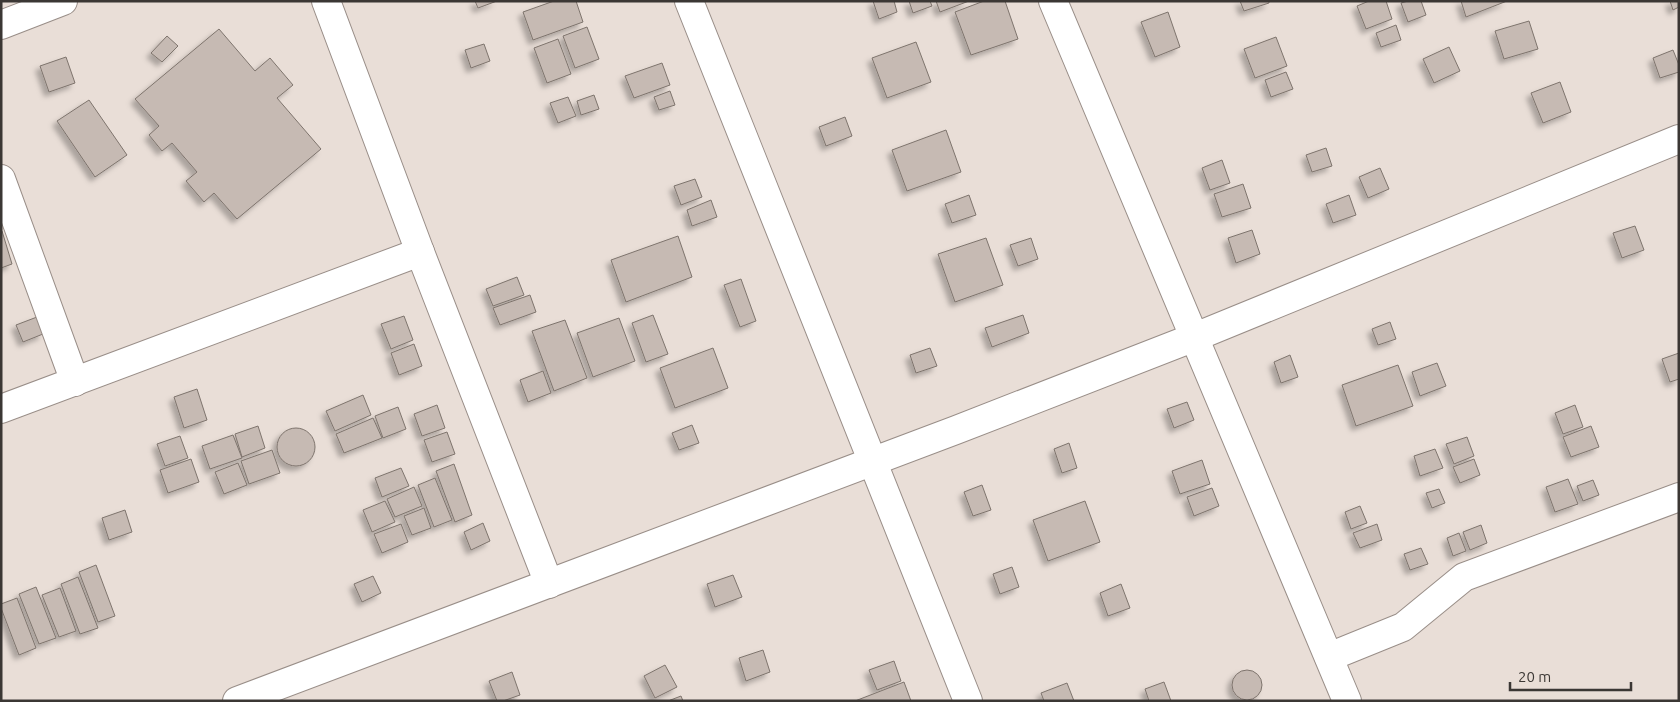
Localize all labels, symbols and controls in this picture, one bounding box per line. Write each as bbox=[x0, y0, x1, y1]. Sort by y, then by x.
scale bar bbox=[1510, 660, 1631, 692]
text: 20 m bbox=[1518, 668, 1551, 685]

